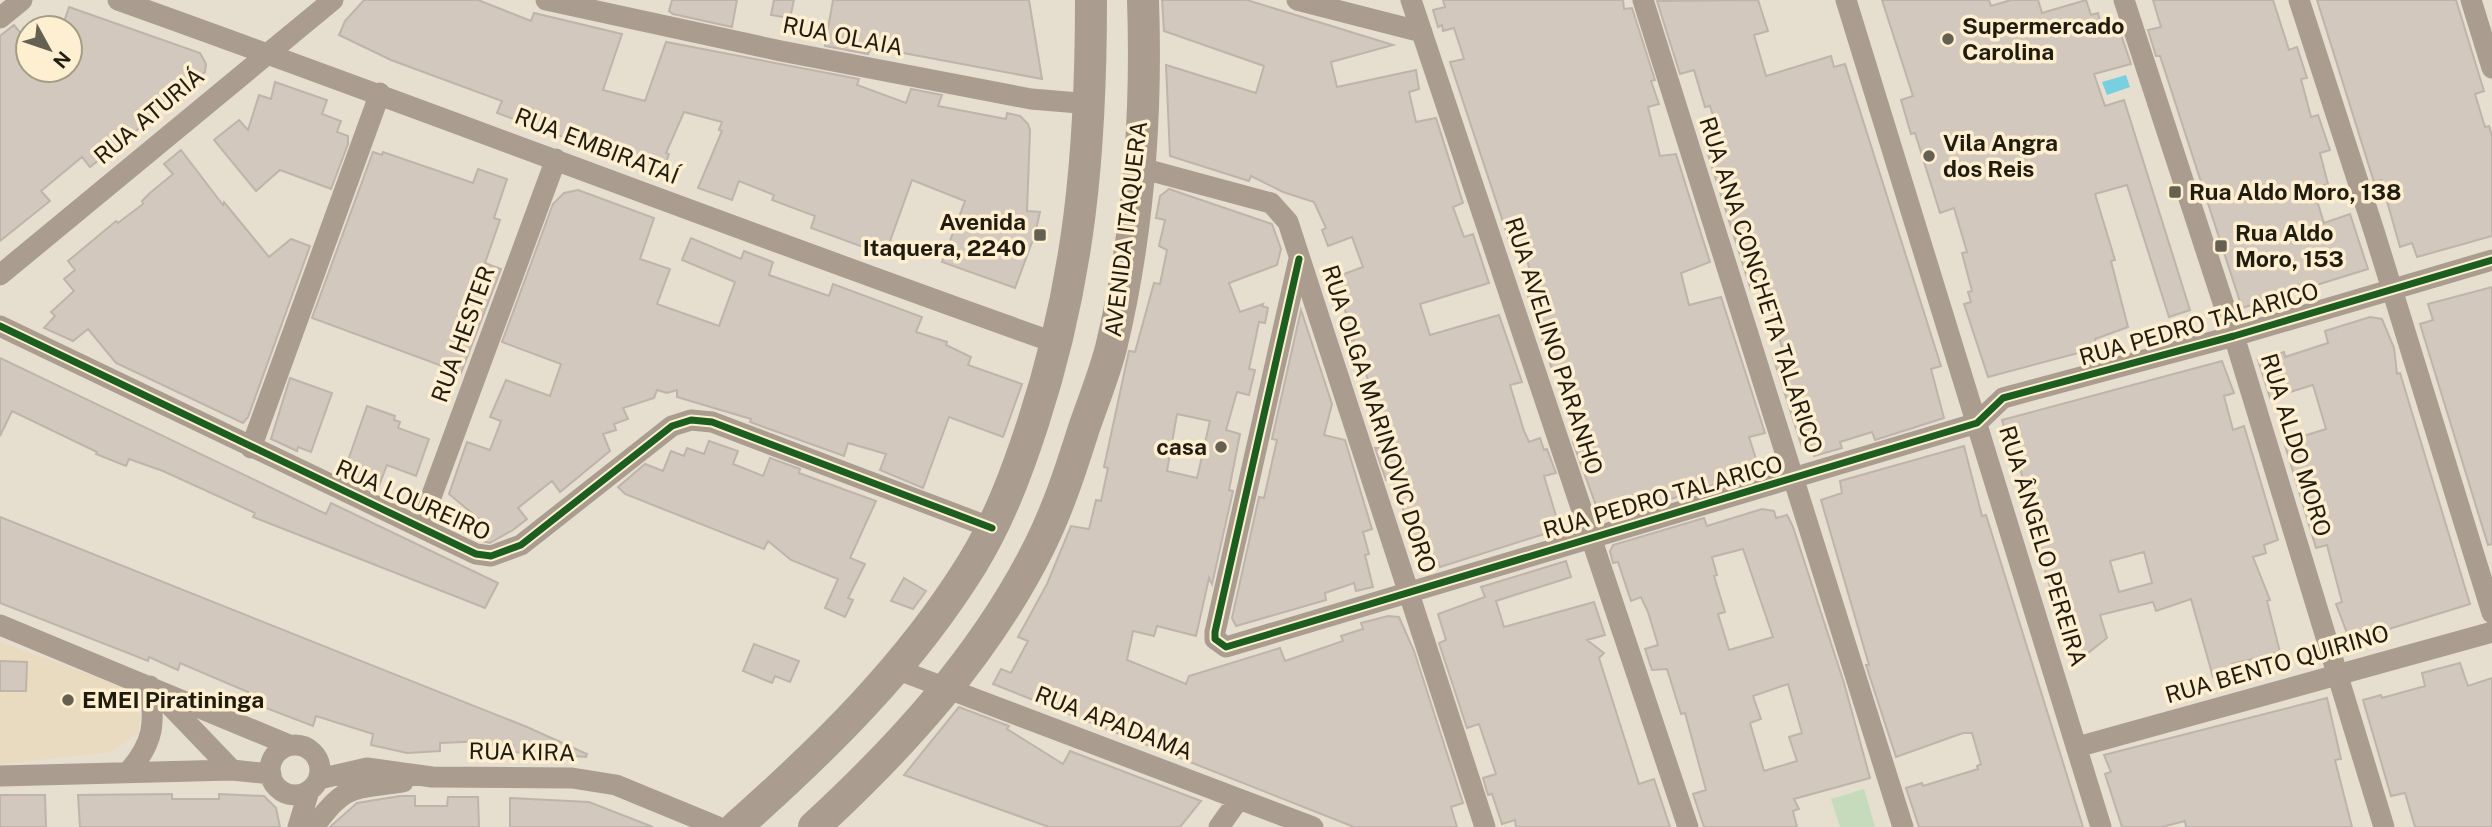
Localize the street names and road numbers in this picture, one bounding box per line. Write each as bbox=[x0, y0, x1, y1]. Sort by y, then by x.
street label: RUA OLAIA bbox=[781, 11, 906, 60]
street label: RUA ATURIÁ bbox=[88, 62, 209, 169]
street label: RUA EMBIRATAÍ bbox=[511, 102, 684, 190]
street label: RUA ANA CONCHETA TALARICO bbox=[1694, 113, 1829, 457]
street label: AVENIDA ITAQUERA bbox=[1099, 119, 1152, 339]
street label: RUA AVELINO PARANHO bbox=[1500, 214, 1609, 478]
street label: RUA HESTER bbox=[425, 262, 500, 406]
street label: RUA OLGA MARINOVIC DORO bbox=[1317, 262, 1442, 576]
street label: RUA PEDRO TALARICO bbox=[2076, 276, 2322, 371]
street label: RUA ALDO MORO bbox=[2256, 350, 2337, 540]
street label: RUA ÂNGELO PEREIRA bbox=[1994, 422, 2093, 669]
street label: RUA PEDRO TALARICO bbox=[1540, 449, 1786, 544]
street label: RUA LOUREIRO bbox=[332, 453, 495, 546]
street label: RUA BENTO QUIRINO bbox=[2162, 619, 2392, 708]
street label: RUA APADAMA bbox=[1032, 680, 1197, 765]
street label: RUA KIRA bbox=[469, 737, 576, 766]

